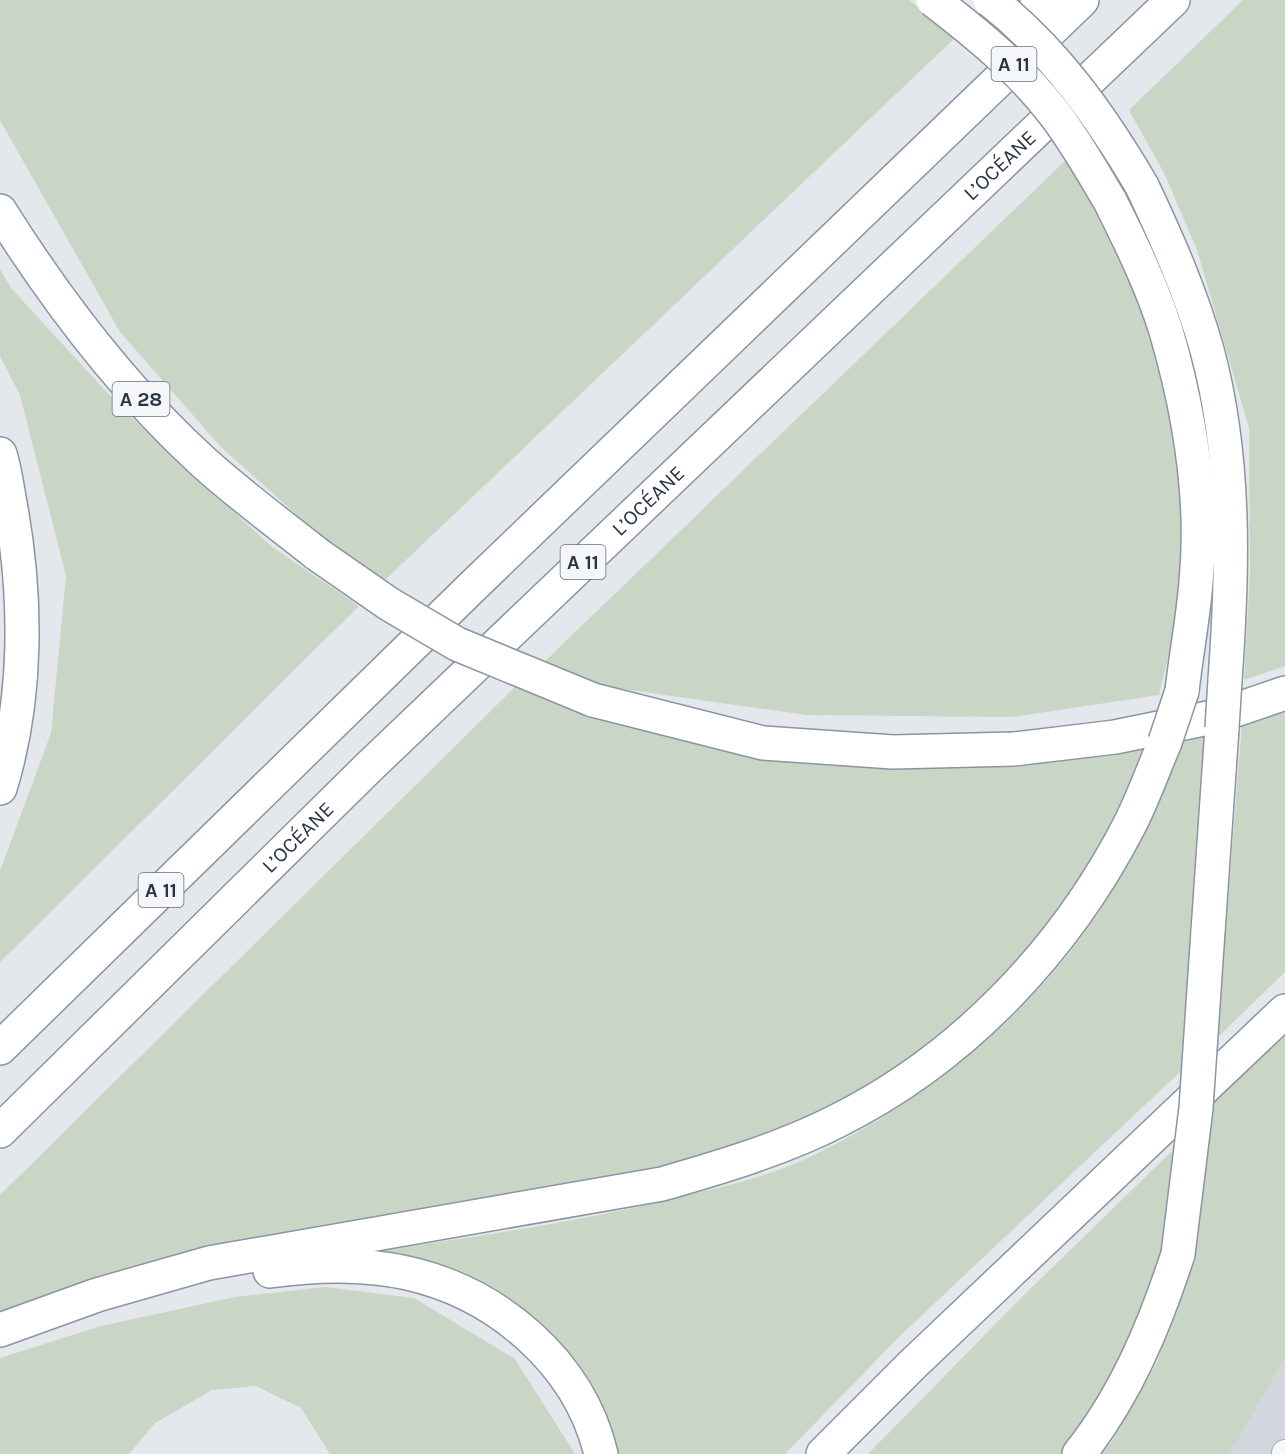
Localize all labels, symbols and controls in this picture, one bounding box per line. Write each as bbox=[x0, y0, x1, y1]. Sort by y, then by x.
road number: A 11 bbox=[992, 47, 1036, 81]
street label: L’OCÉANE bbox=[959, 125, 1041, 205]
road number: A 28 bbox=[112, 382, 170, 416]
street label: L’OCÉANE bbox=[607, 461, 689, 541]
road number: A 11 bbox=[560, 545, 606, 579]
street label: L’OCÉANE bbox=[257, 797, 338, 878]
road number: A 11 bbox=[138, 873, 184, 907]

